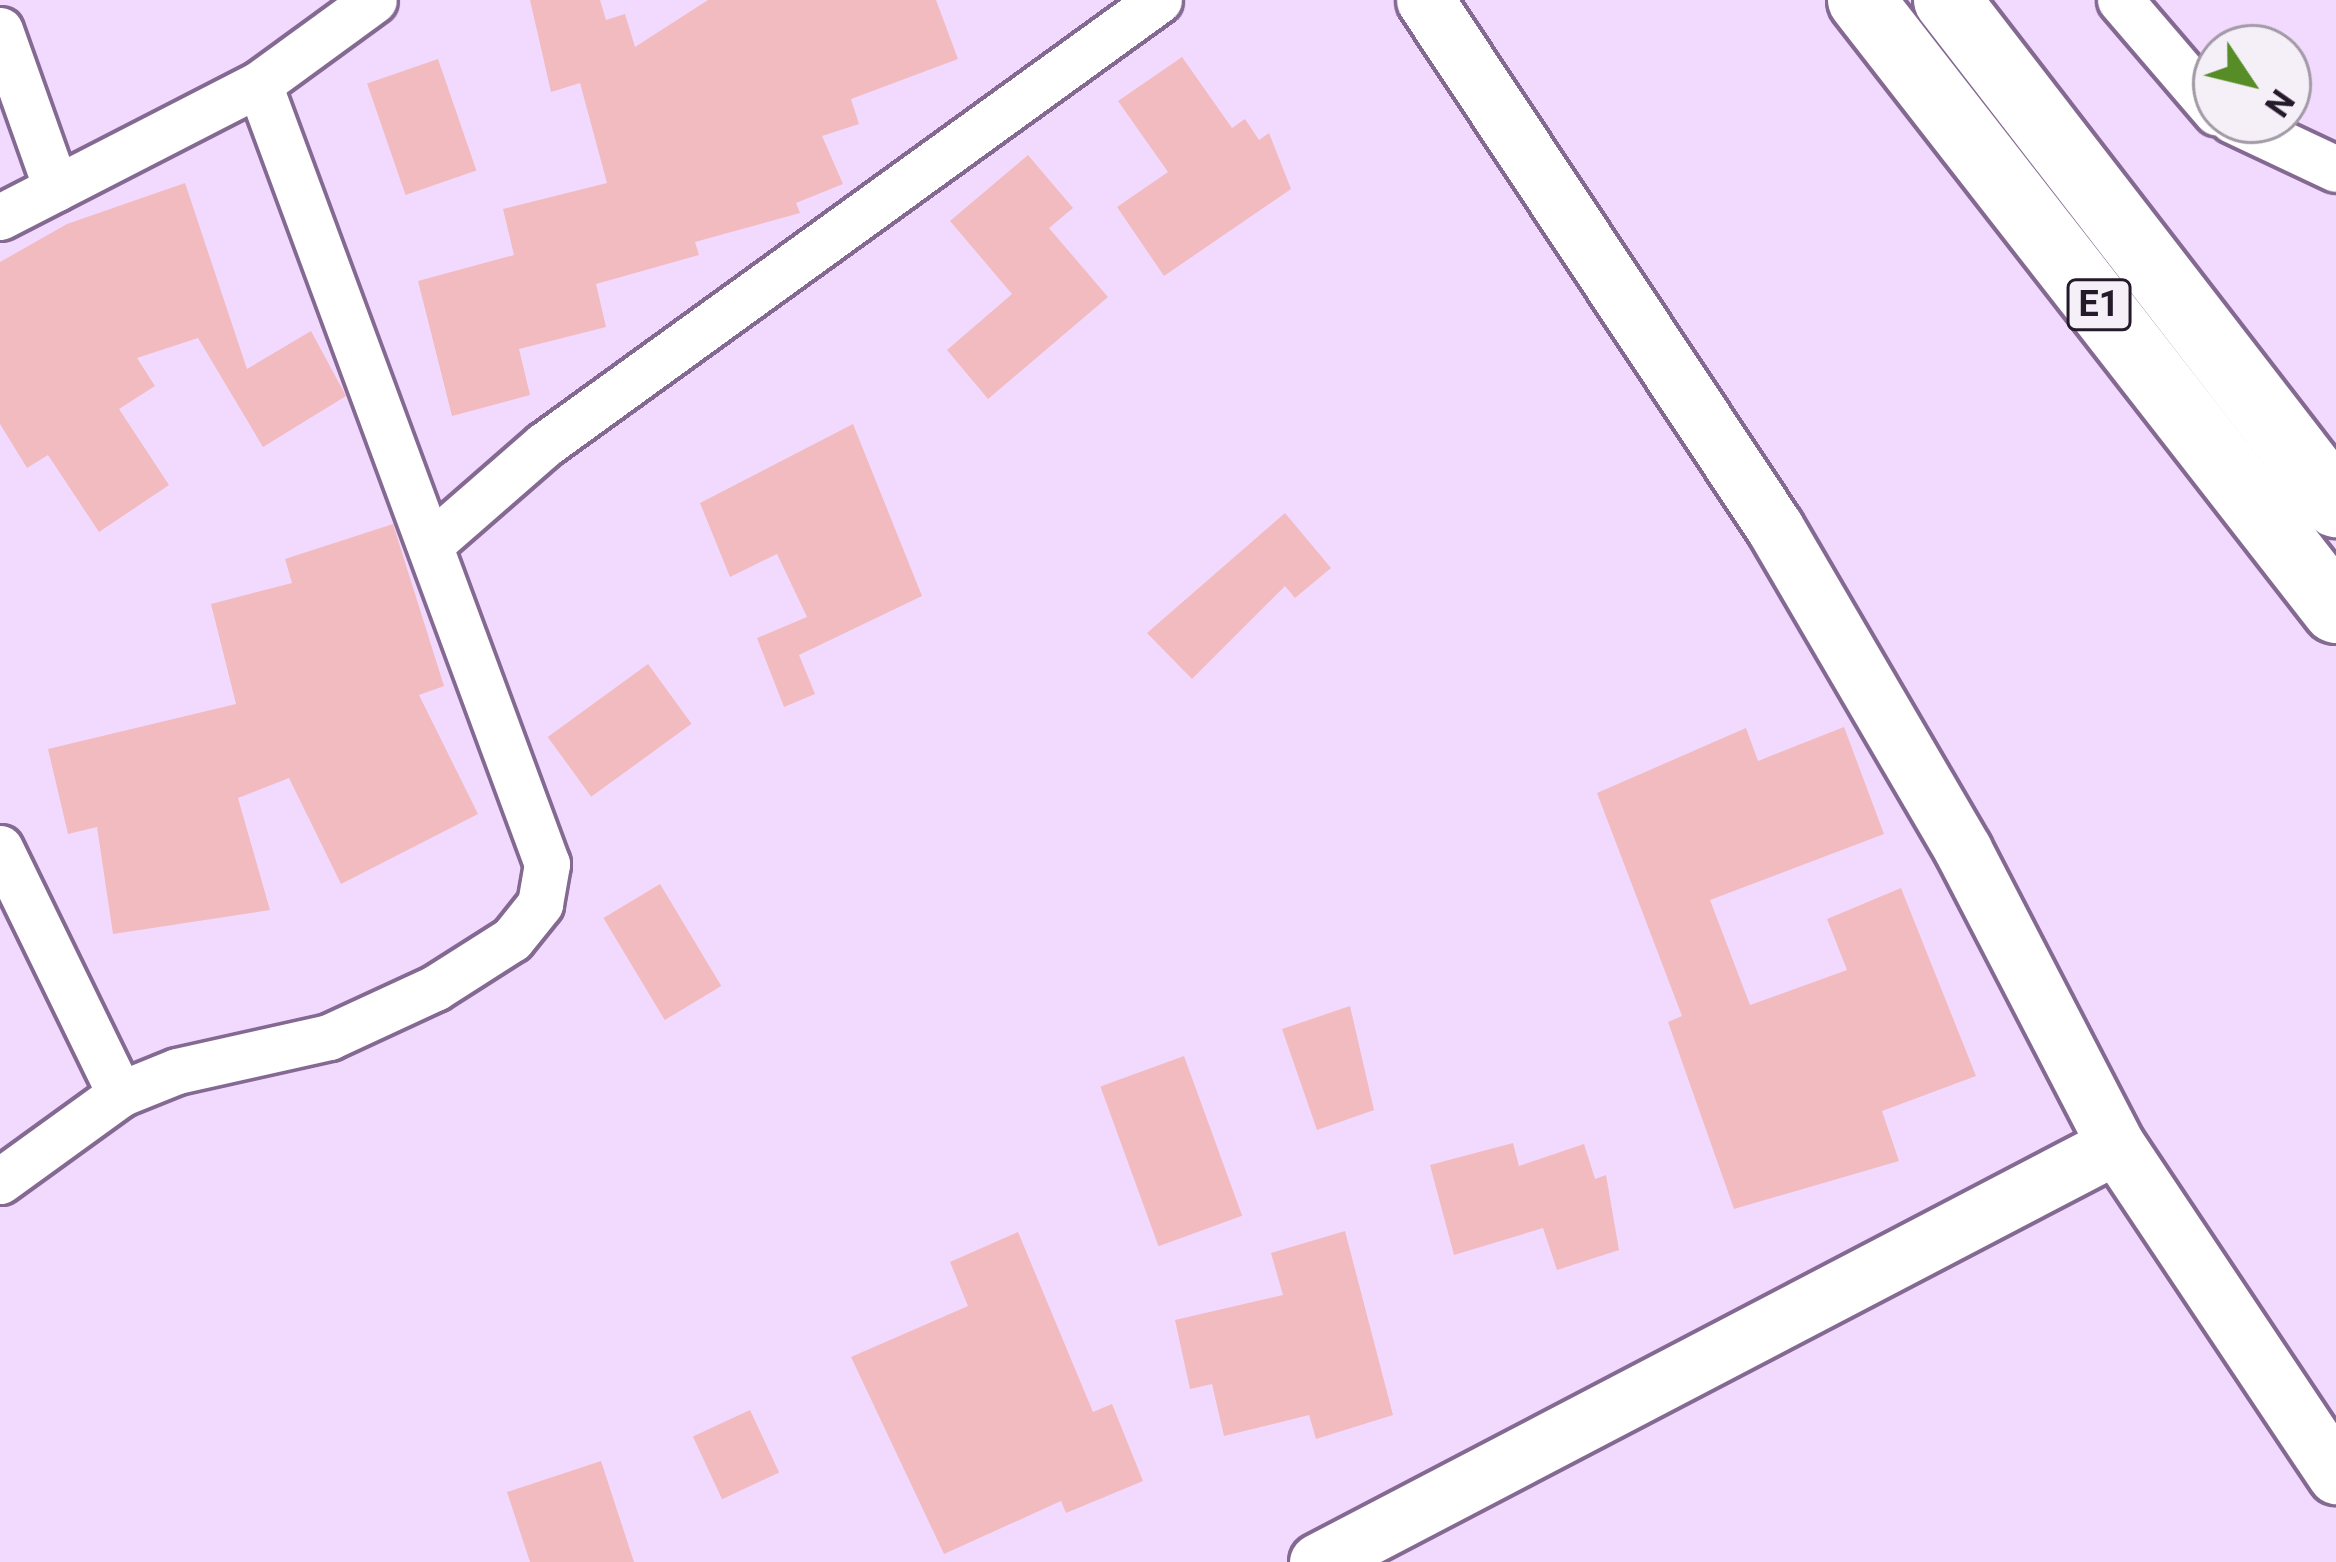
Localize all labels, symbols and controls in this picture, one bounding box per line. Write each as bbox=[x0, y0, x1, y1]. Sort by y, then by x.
north arrow bbox=[2192, 24, 2312, 144]
text: N bbox=[2257, 82, 2302, 124]
road number: E1 bbox=[2066, 275, 2132, 335]

